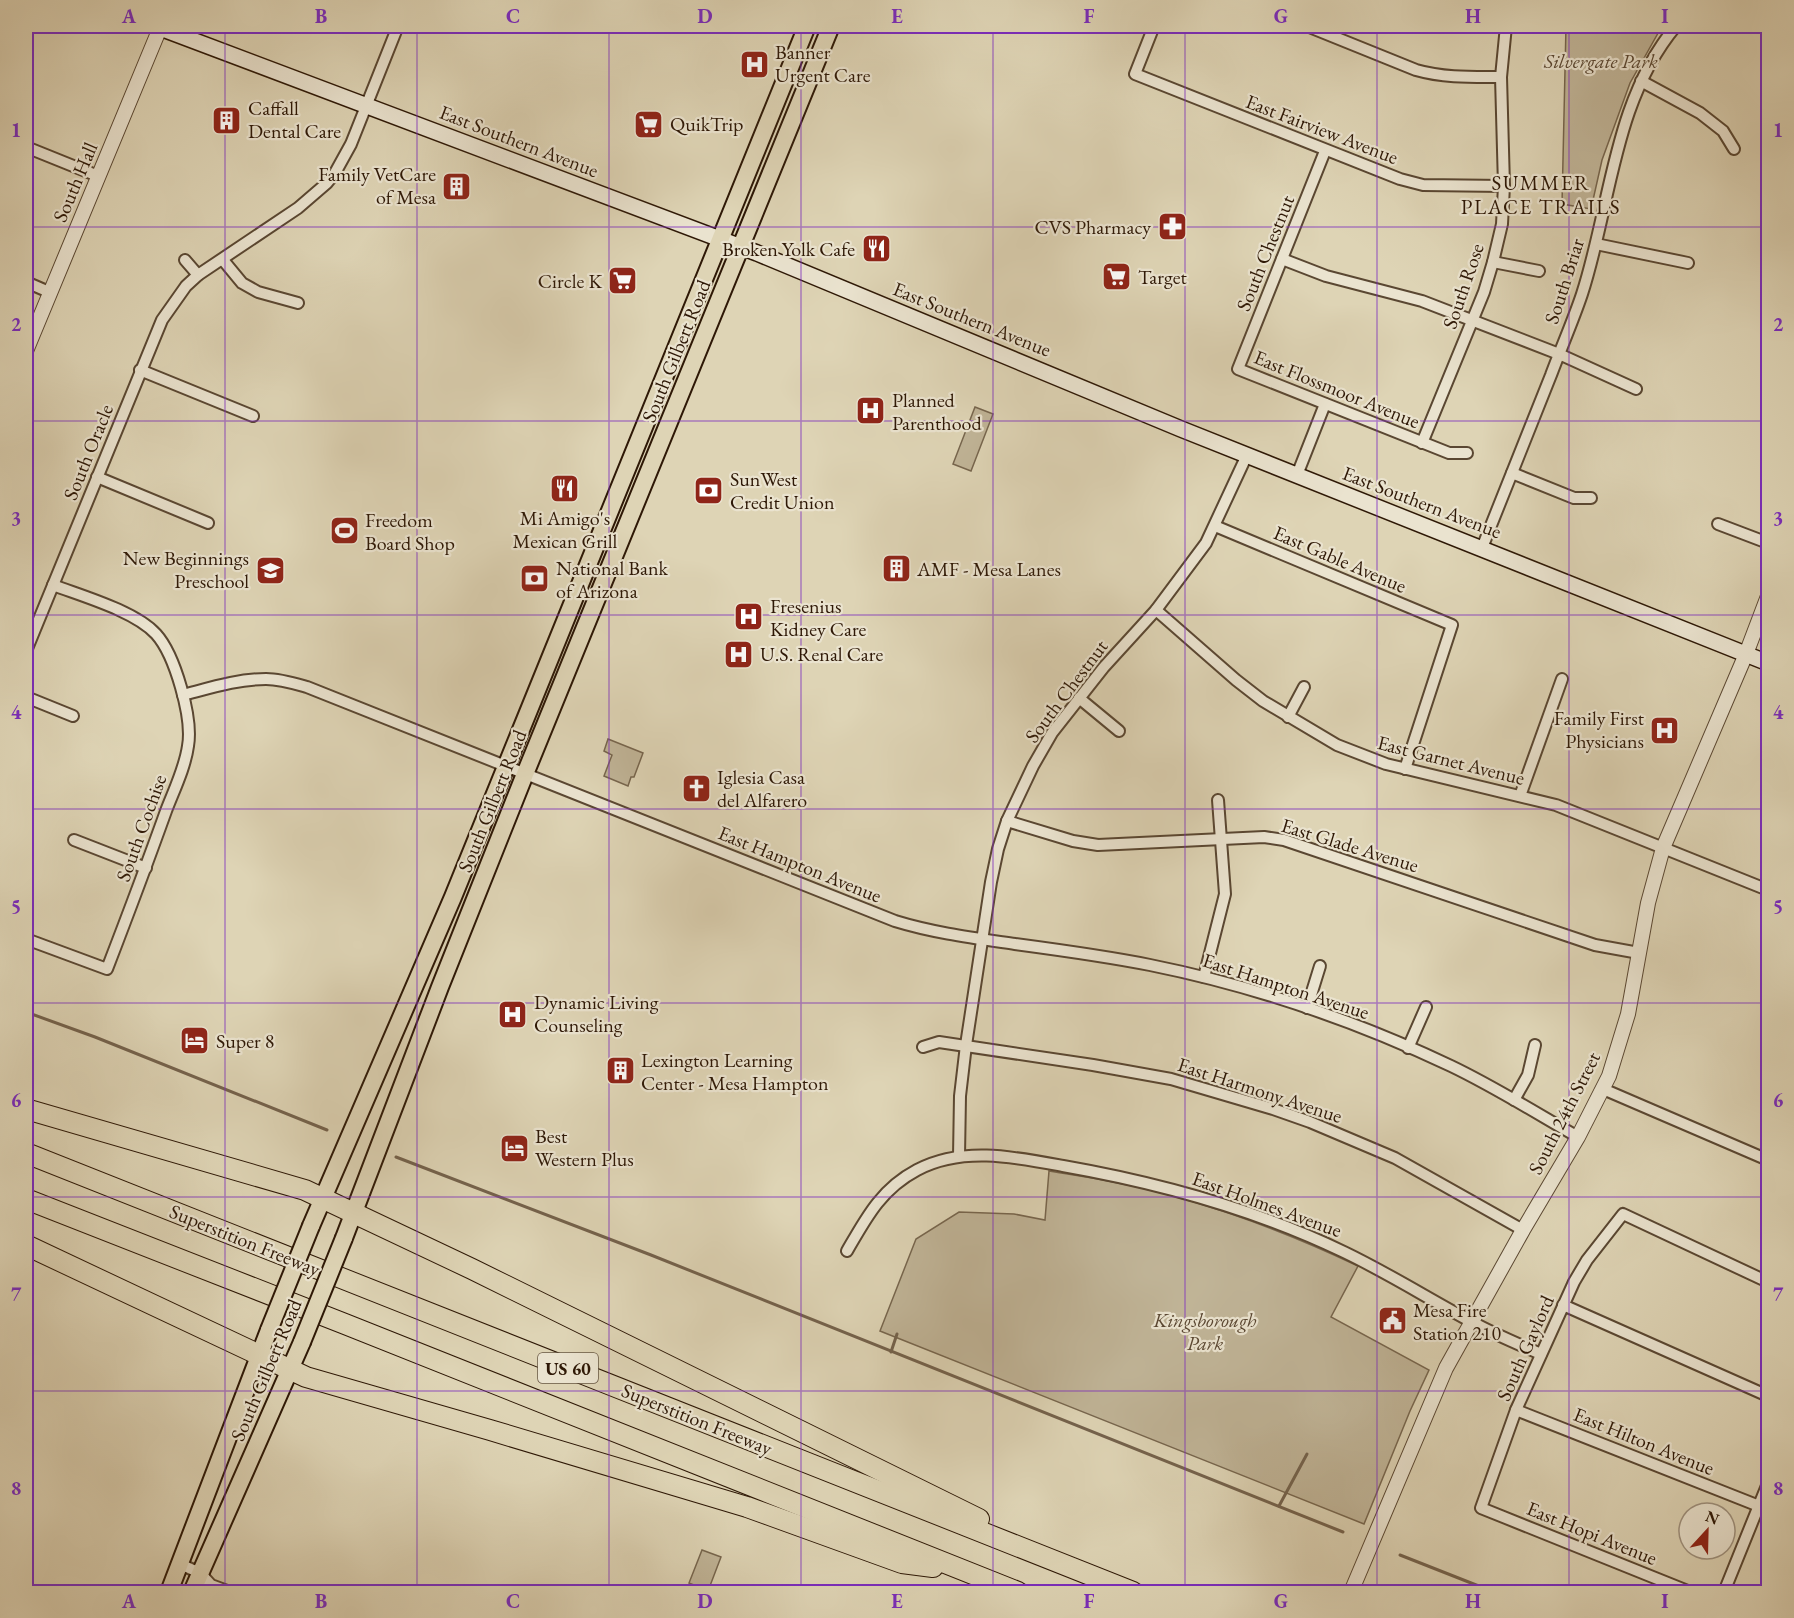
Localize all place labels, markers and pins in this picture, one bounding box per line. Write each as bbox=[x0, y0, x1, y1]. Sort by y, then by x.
place label: Banner Urgent Care bbox=[775, 39, 871, 88]
hospital icon: Banner Urgent Care bbox=[738, 48, 770, 80]
place label: Caffall Dental Care bbox=[248, 95, 341, 144]
building icon: Caffall Dental Care bbox=[211, 104, 243, 136]
supermarket icon: QuikTrip bbox=[633, 108, 665, 140]
place label: QuikTrip bbox=[670, 111, 743, 137]
place label: Family VetCare of Mesa bbox=[318, 161, 436, 210]
building icon: Family VetCare of Mesa bbox=[441, 170, 473, 202]
pharmacy icon: CVS Pharmacy bbox=[1156, 211, 1188, 243]
place label: CVS Pharmacy bbox=[1035, 214, 1151, 240]
restaurant icon: Broken Yolk Cafe bbox=[860, 233, 892, 265]
place label: Broken Yolk Cafe bbox=[722, 236, 855, 262]
supermarket icon: Target bbox=[1101, 261, 1133, 293]
place label: Target bbox=[1138, 264, 1187, 290]
supermarket icon: Circle K bbox=[607, 265, 639, 297]
place label: Circle K bbox=[538, 268, 602, 294]
place label: Planned Parenthood bbox=[892, 387, 982, 436]
hospital icon: Planned Parenthood bbox=[855, 395, 887, 427]
place label: SunWest Credit Union bbox=[730, 466, 835, 515]
restaurant icon: Mi Amigo's Mexican Grill bbox=[549, 472, 581, 504]
bank icon: SunWest Credit Union bbox=[693, 475, 725, 507]
place label: Mi Amigo's Mexican Grill bbox=[513, 505, 618, 554]
place label: Freedom Board Shop bbox=[365, 507, 455, 556]
sports icon: Freedom Board Shop bbox=[328, 515, 360, 547]
place label: New Beginnings Preschool bbox=[123, 545, 249, 594]
building icon: AMF - Mesa Lanes bbox=[880, 553, 912, 585]
school or university icon: New Beginnings Preschool bbox=[254, 554, 286, 586]
place label: National Bank of Arizona bbox=[556, 555, 669, 604]
place label: AMF - Mesa Lanes bbox=[916, 556, 1061, 582]
bank icon: National Bank of Arizona bbox=[519, 563, 551, 595]
place label: Fresenius Kidney Care bbox=[770, 593, 867, 642]
hospital icon: Fresenius Kidney Care bbox=[733, 601, 765, 633]
hospital icon: U.S. Renal Care bbox=[723, 638, 755, 670]
place label: U.S. Renal Care bbox=[760, 641, 884, 667]
place label: Family First Physicians bbox=[1554, 705, 1645, 754]
hospital icon: Family First Physicians bbox=[1649, 714, 1681, 746]
place label: Iglesia Casa del Alfarero bbox=[717, 764, 807, 813]
church icon: Iglesia Casa del Alfarero bbox=[680, 772, 712, 804]
place label: Dynamic Living Counseling bbox=[534, 989, 659, 1038]
hospital icon: Dynamic Living Counseling bbox=[497, 998, 529, 1030]
hotel icon: Super 8 bbox=[179, 1025, 211, 1057]
place label: Super 8 bbox=[216, 1028, 274, 1054]
place label: Lexington Learning Center - Mesa Hampton bbox=[641, 1047, 829, 1096]
building icon: Lexington Learning Center - Mesa Hampton bbox=[604, 1055, 636, 1087]
place label: Best Western Plus bbox=[535, 1123, 634, 1172]
hotel icon: Best Western Plus bbox=[498, 1132, 530, 1164]
place label: Mesa Fire Station 210 bbox=[1413, 1297, 1501, 1346]
public building icon: Mesa Fire Station 210 bbox=[1376, 1305, 1408, 1337]

